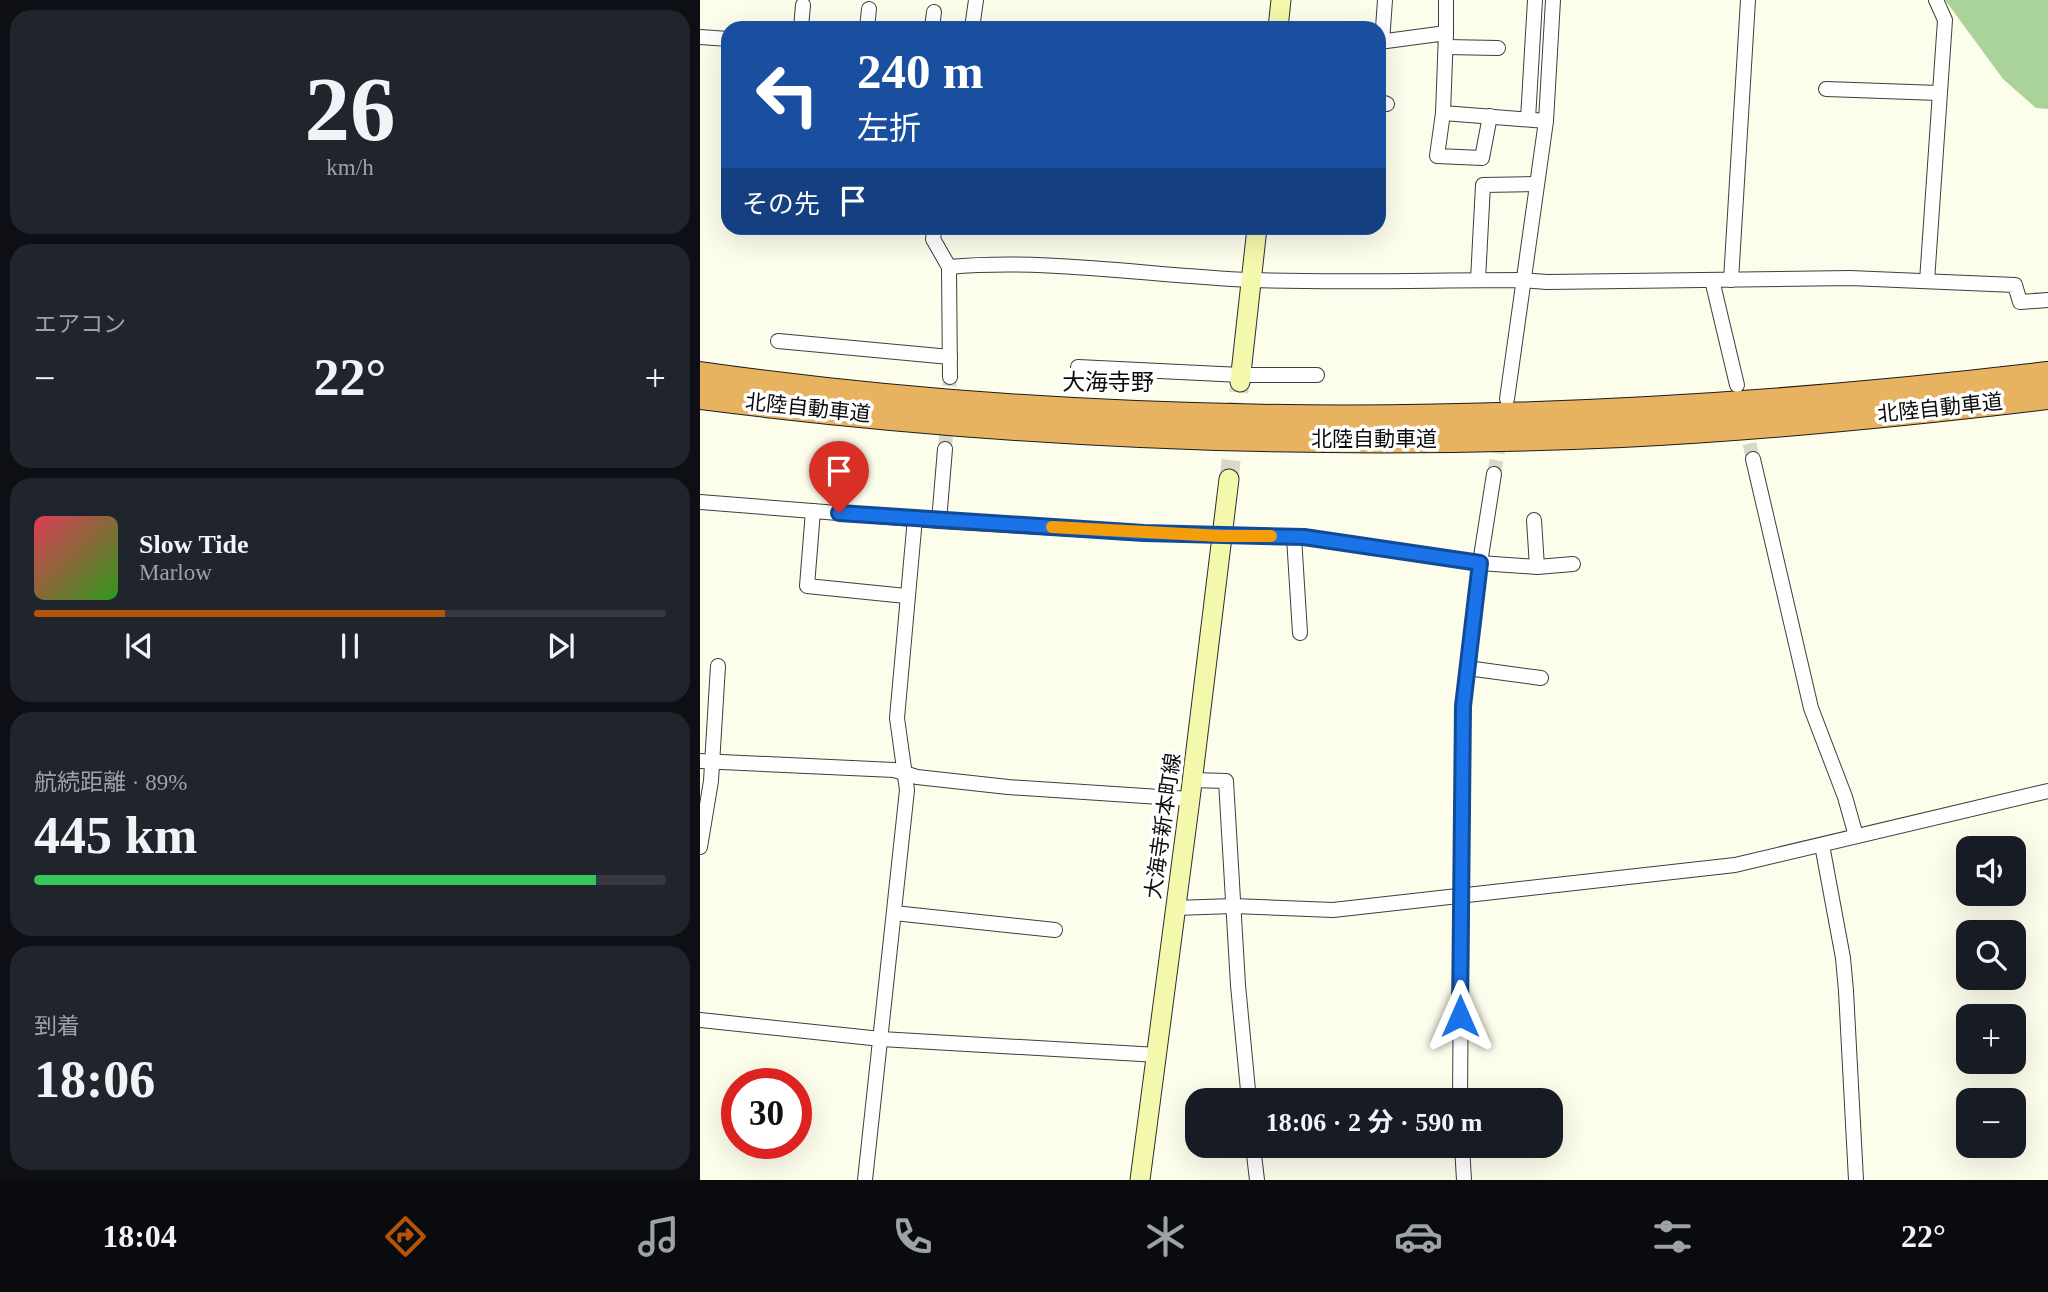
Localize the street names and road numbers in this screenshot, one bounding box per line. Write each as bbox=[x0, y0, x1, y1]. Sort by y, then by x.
street label: 北陸自動車道 bbox=[744, 389, 872, 427]
street label: 北陸自動車道 bbox=[1876, 389, 2004, 427]
street label: 北陸自動車道 bbox=[1311, 427, 1437, 451]
street label: 大海寺新本町線 bbox=[1141, 752, 1185, 900]

